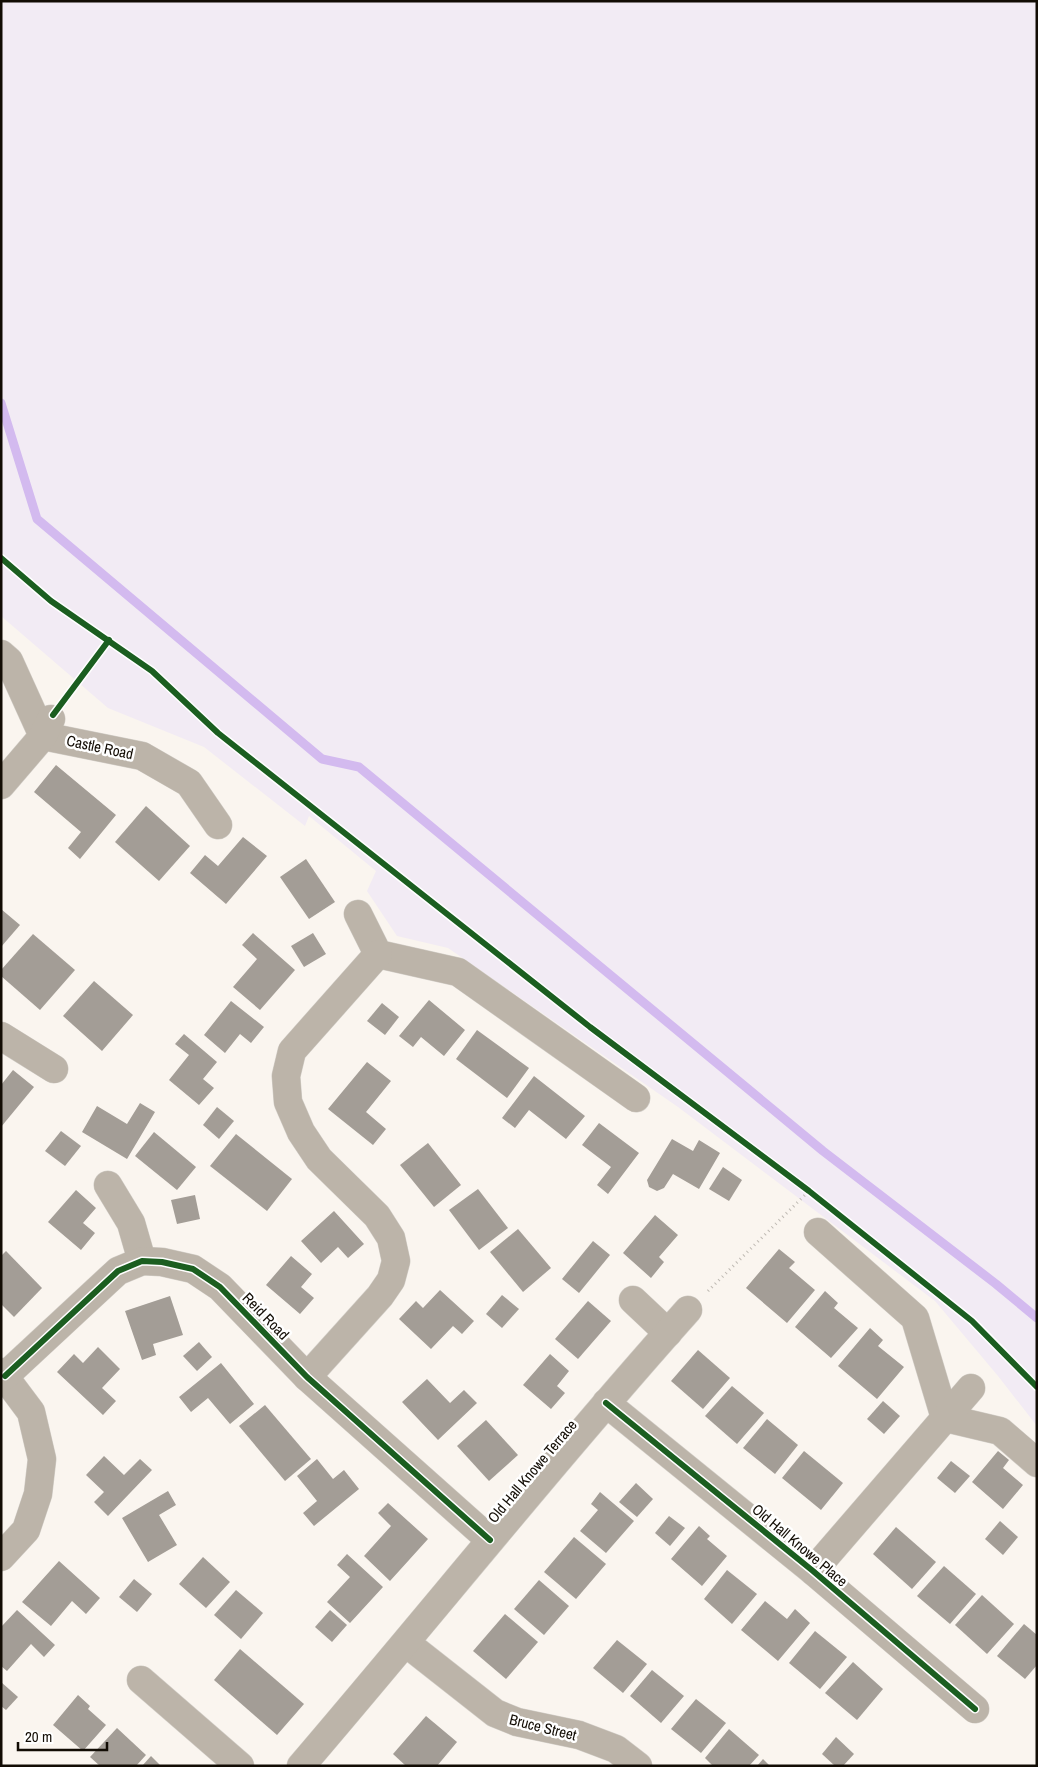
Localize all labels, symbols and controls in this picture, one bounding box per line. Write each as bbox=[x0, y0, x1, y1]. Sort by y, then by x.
street label: Castle Road bbox=[65, 730, 135, 764]
street label: Reid Road bbox=[238, 1288, 294, 1344]
street label: Old Hall Knowe Terrace bbox=[482, 1415, 582, 1527]
street label: Old Hall Knowe Place bbox=[748, 1499, 852, 1591]
street label: Bruce Street bbox=[507, 1709, 579, 1746]
scale bar bbox=[18, 1720, 106, 1752]
text: 20 m bbox=[25, 1726, 52, 1747]

